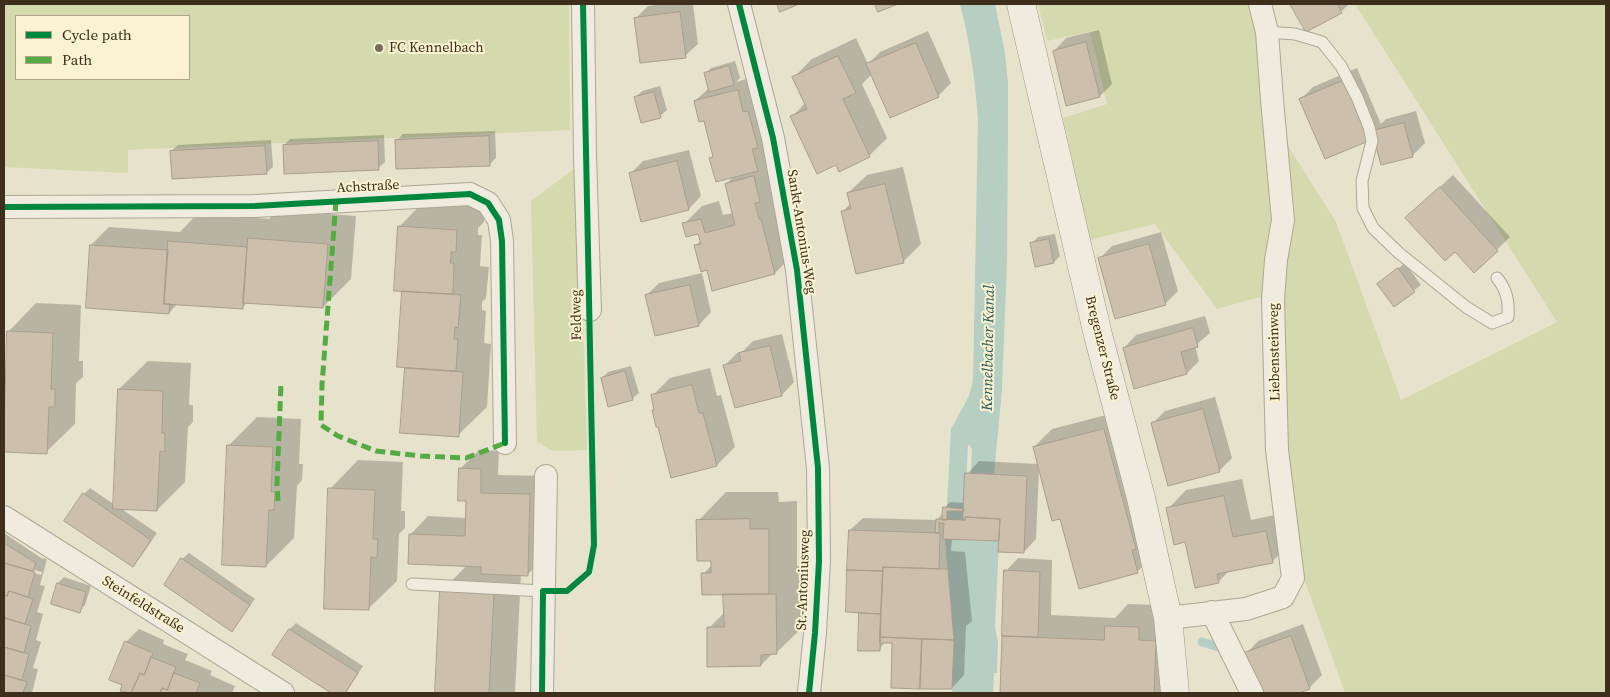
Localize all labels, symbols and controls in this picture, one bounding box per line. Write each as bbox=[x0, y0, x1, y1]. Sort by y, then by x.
legend bbox=[15, 15, 190, 80]
text: Cycle path bbox=[62, 24, 132, 45]
place label: FC Kennelbach bbox=[389, 40, 484, 56]
marker: FC Kennelbach bbox=[373, 42, 385, 54]
text: Path bbox=[62, 49, 92, 70]
street label: Sankt-Antonius-Weg bbox=[783, 168, 819, 296]
street label: Achstraße bbox=[336, 177, 400, 197]
water label: Kennelbacher Kanal bbox=[979, 285, 999, 411]
street label: Feldweg bbox=[568, 289, 586, 341]
street label: Bregenzer Straße bbox=[1081, 294, 1123, 402]
street label: Liebensteinweg bbox=[1266, 303, 1284, 401]
street label: St.-Antoniusweg bbox=[794, 529, 814, 631]
street label: Steinfeldstraße bbox=[99, 573, 187, 637]

